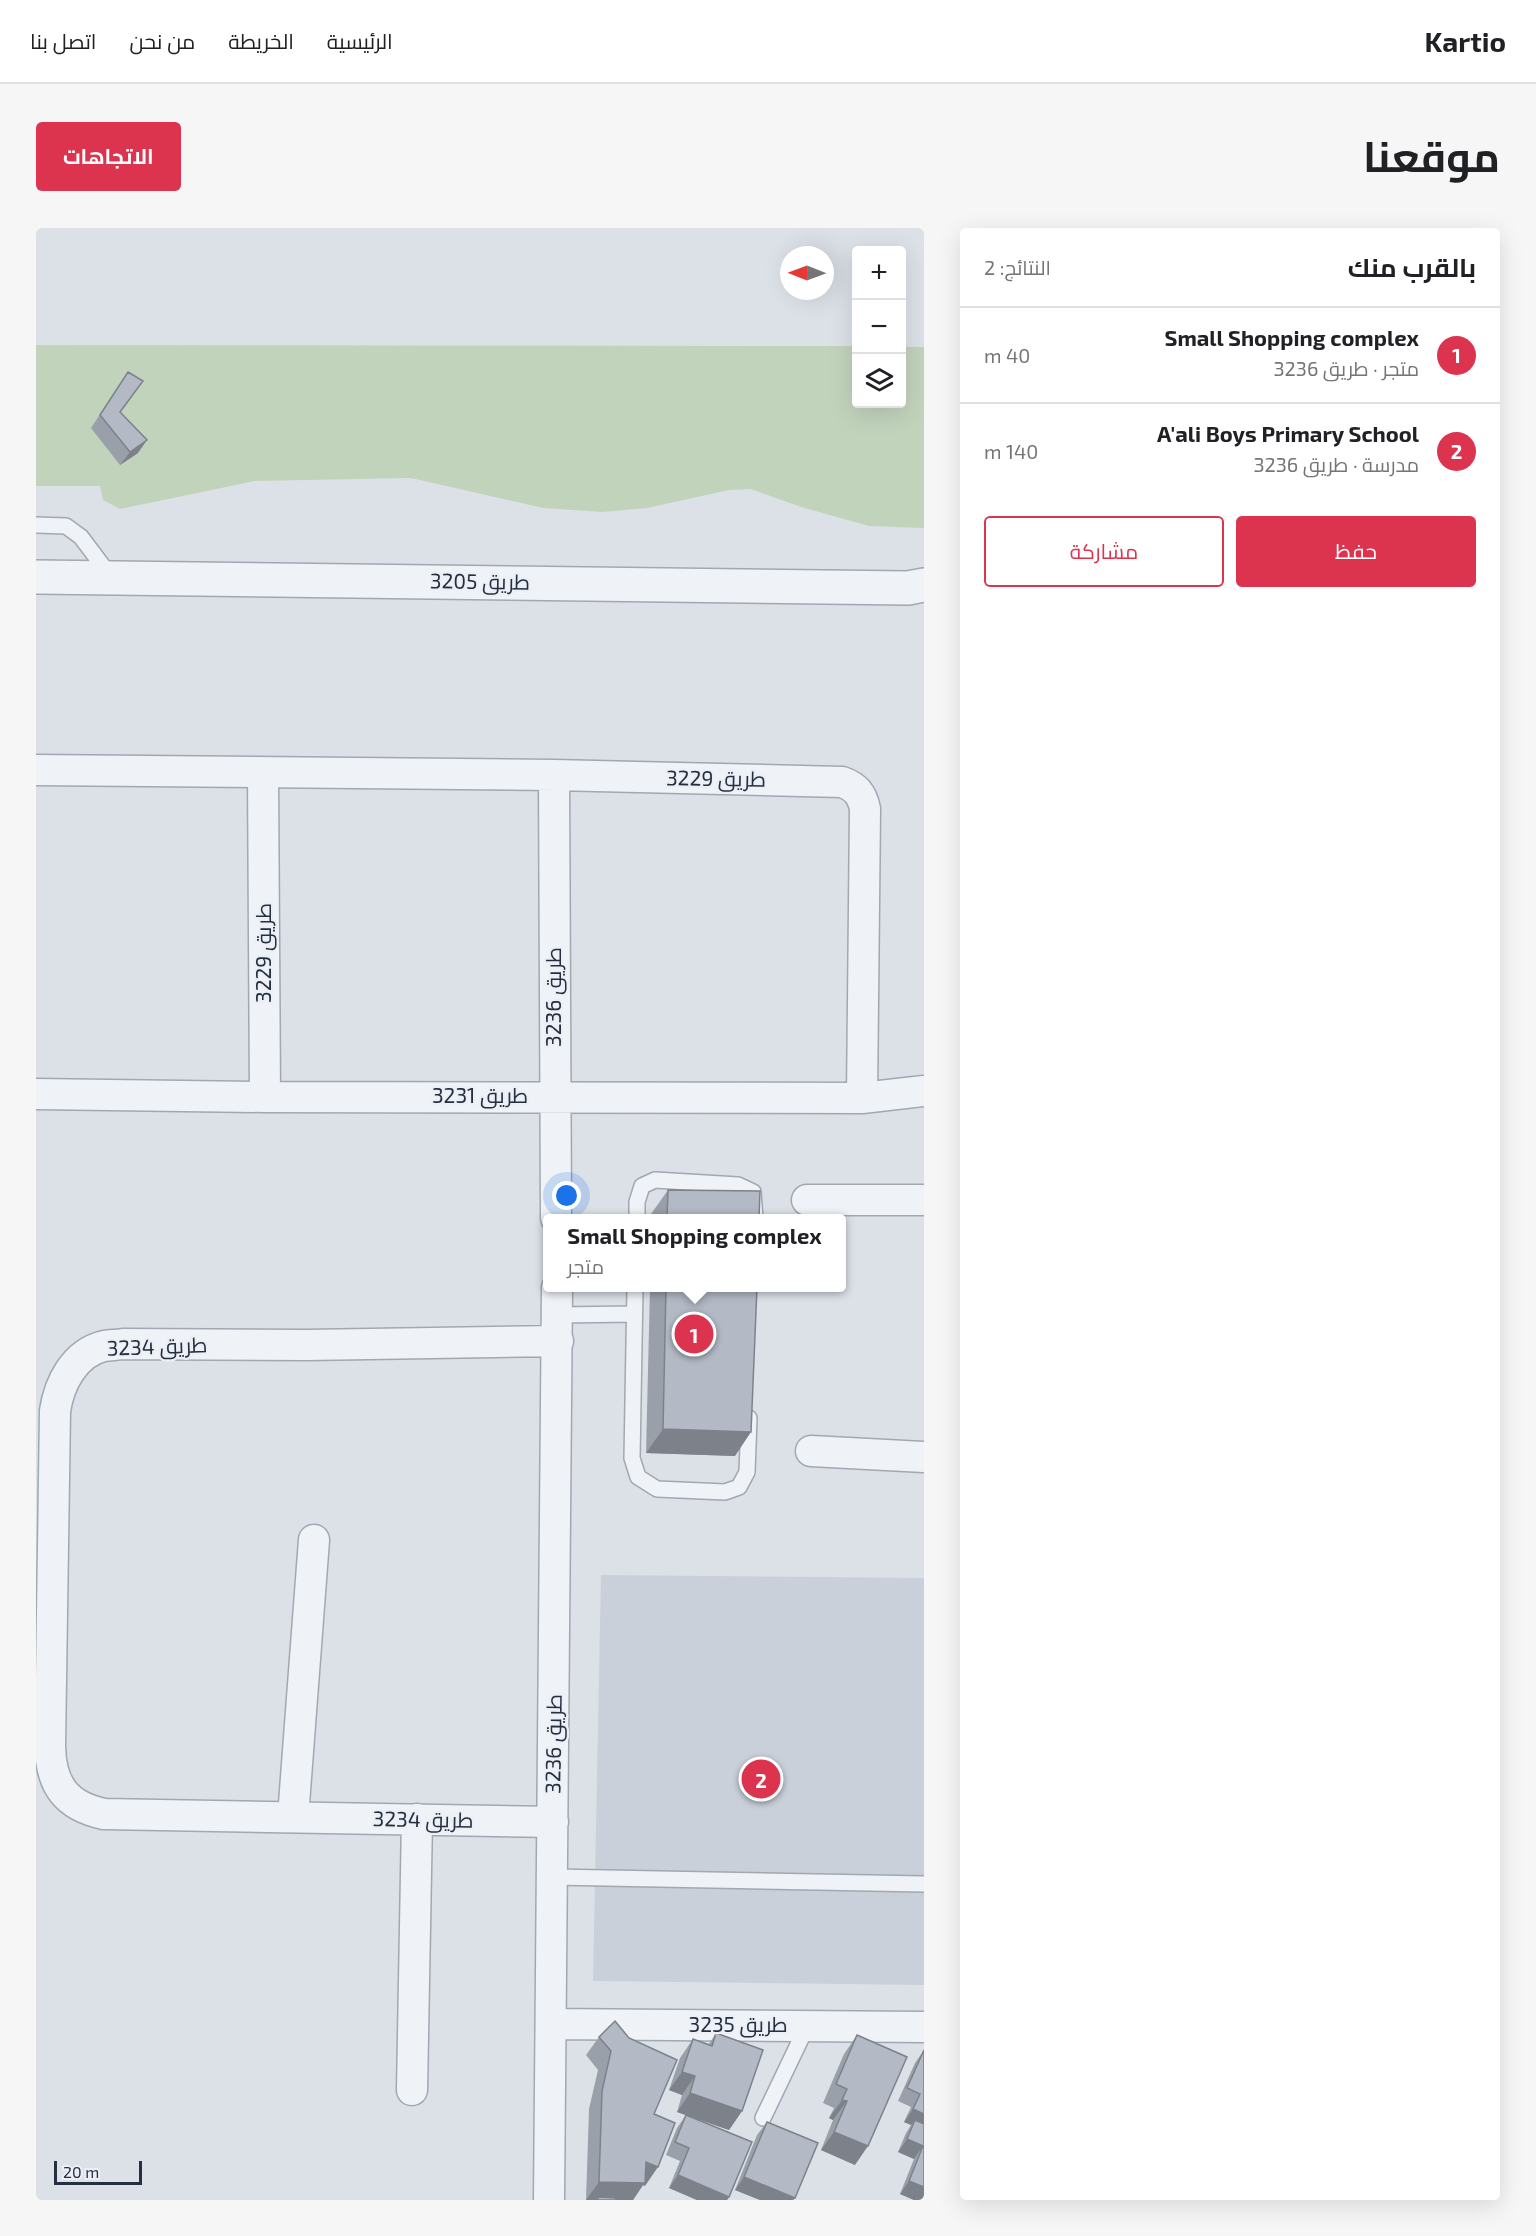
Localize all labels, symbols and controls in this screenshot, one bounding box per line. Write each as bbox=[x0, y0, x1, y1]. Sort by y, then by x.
text: Kartio bbox=[1425, 24, 1506, 58]
text: اتصل بنا bbox=[30, 28, 97, 53]
text: من نحن bbox=[130, 28, 195, 53]
text: الخريطة bbox=[228, 28, 294, 53]
text: الرئيسية bbox=[327, 28, 393, 53]
button: الاتجاهات bbox=[36, 122, 181, 191]
text: موقعنا bbox=[1363, 130, 1500, 180]
north arrow bbox=[780, 246, 834, 300]
map controls bbox=[852, 246, 906, 408]
button: + bbox=[852, 246, 906, 300]
text: بالقرب منك bbox=[1348, 251, 1476, 282]
text: النتائج: 2 bbox=[984, 255, 1051, 279]
button: − bbox=[852, 300, 906, 354]
text: Small Shopping complex bbox=[1164, 324, 1419, 350]
text: 40 m bbox=[984, 343, 1030, 367]
text: 1 bbox=[1452, 343, 1461, 367]
button: layers bbox=[852, 354, 906, 408]
text: متجر · طريق 3236 bbox=[1273, 356, 1419, 380]
text: A'ali Boys Primary School bbox=[1157, 420, 1419, 446]
text: 140 m bbox=[984, 439, 1038, 463]
text: 2 bbox=[1451, 439, 1462, 463]
text: مدرسة · طريق 3236 bbox=[1253, 452, 1419, 476]
button: مشاركة bbox=[984, 516, 1224, 587]
button: حفظ bbox=[1236, 516, 1476, 587]
street label: طريق 3205 bbox=[430, 567, 530, 596]
street label: طريق 3229 bbox=[666, 764, 766, 793]
street label: طريق 3229 bbox=[250, 903, 277, 1003]
street label: طريق 3236 bbox=[540, 947, 567, 1047]
street label: طريق 3231 bbox=[432, 1082, 528, 1109]
your location bbox=[552, 1181, 581, 1210]
popup bbox=[543, 1214, 846, 1292]
text: Small Shopping complex bbox=[567, 1222, 822, 1248]
text: متجر bbox=[567, 1254, 604, 1278]
pin: 1 bbox=[674, 1312, 714, 1356]
street label: طريق 3234 bbox=[106, 1331, 208, 1362]
street label: طريق 3236 bbox=[539, 1694, 568, 1794]
pin: 2 bbox=[742, 1756, 780, 1802]
street label: طريق 3234 bbox=[372, 1805, 474, 1834]
street label: طريق 3235 bbox=[688, 2011, 788, 2038]
scale bar bbox=[54, 2158, 142, 2186]
text: 20 m bbox=[63, 2162, 99, 2181]

